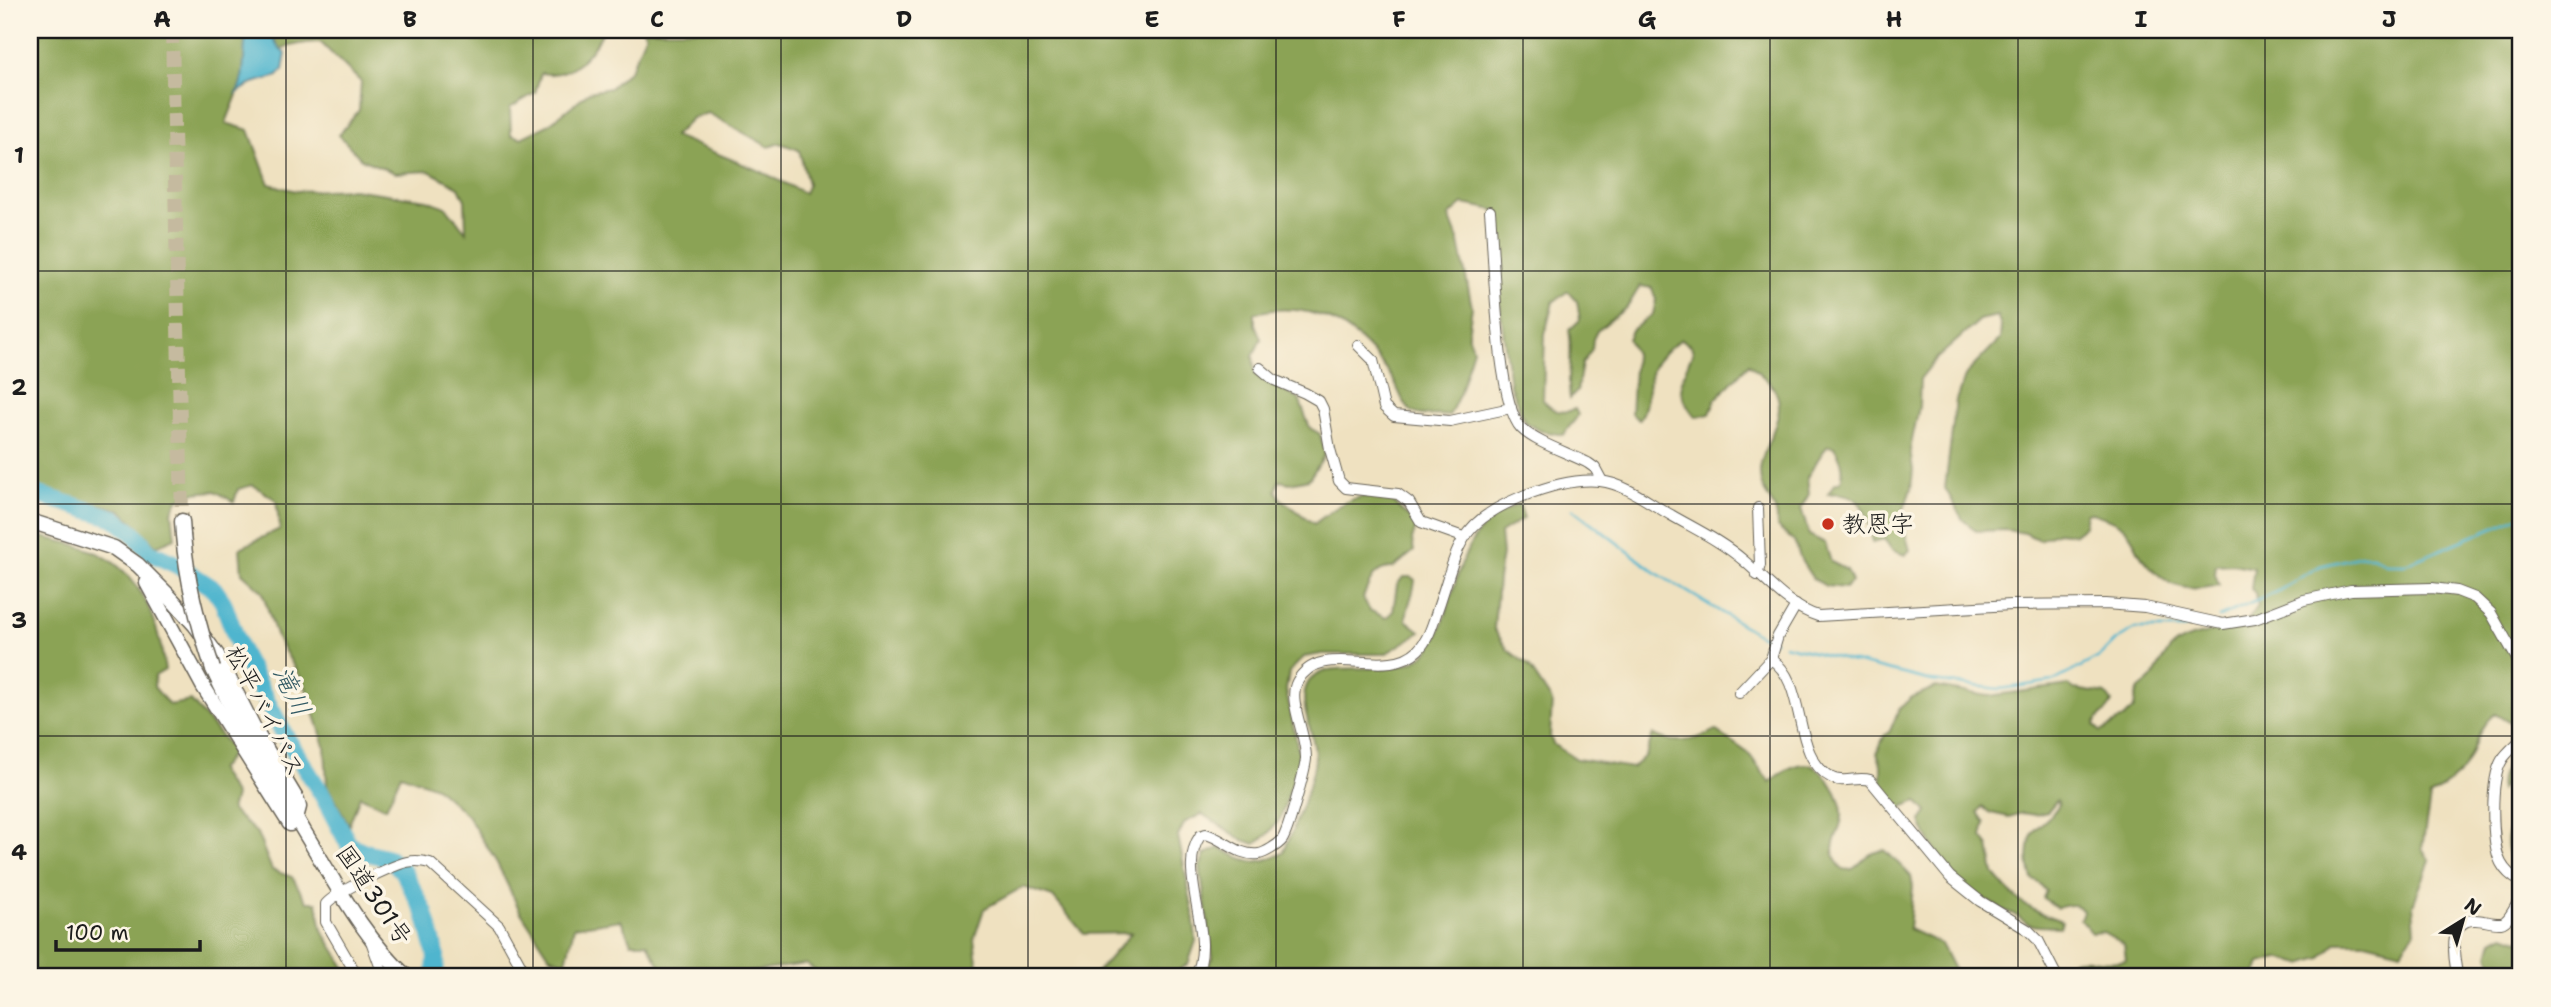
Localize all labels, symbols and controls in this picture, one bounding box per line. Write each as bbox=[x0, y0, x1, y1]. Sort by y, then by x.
text: A bbox=[153, 4, 171, 34]
text: B bbox=[403, 4, 417, 34]
text: C bbox=[650, 4, 664, 34]
text: D bbox=[896, 4, 912, 34]
text: E bbox=[1144, 4, 1160, 34]
text: F bbox=[1392, 4, 1406, 34]
text: G bbox=[1638, 4, 1657, 34]
text: H bbox=[1886, 4, 1902, 34]
text: I bbox=[2135, 4, 2148, 34]
text: J bbox=[2382, 4, 2396, 34]
text: 1 bbox=[14, 140, 24, 170]
text: 2 bbox=[11, 372, 27, 402]
place label: 教恩字 bbox=[1842, 508, 1914, 540]
marker: 教恩字 bbox=[1820, 516, 1836, 532]
text: 3 bbox=[11, 605, 27, 635]
street label: 松平バイパス bbox=[218, 640, 312, 782]
water label: 滝川 bbox=[265, 660, 320, 722]
text: 4 bbox=[11, 837, 27, 867]
street label: 国道301号 bbox=[329, 839, 419, 951]
north arrow bbox=[2428, 884, 2498, 954]
text: N bbox=[2459, 892, 2486, 921]
scale bar bbox=[56, 909, 200, 953]
text: 100 m bbox=[66, 919, 129, 947]

